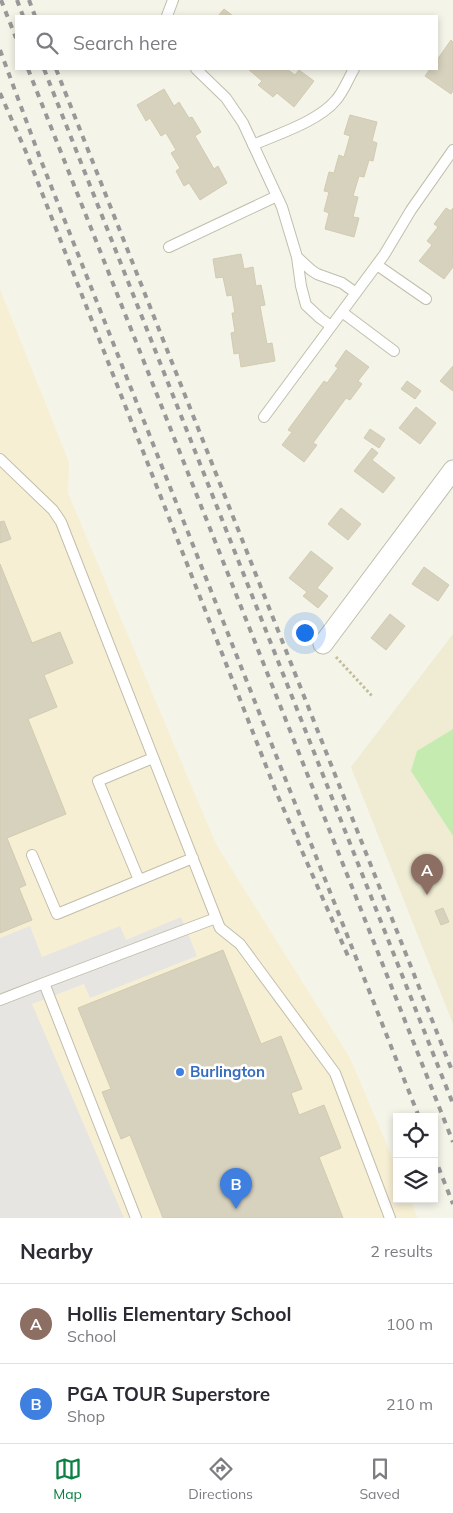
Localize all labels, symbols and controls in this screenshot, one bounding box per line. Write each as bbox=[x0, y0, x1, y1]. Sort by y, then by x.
search box bbox=[15, 15, 438, 70]
icon: search bbox=[33, 29, 61, 57]
text: Search here bbox=[73, 31, 177, 55]
your location bbox=[292, 620, 318, 646]
pin: A bbox=[411, 854, 443, 895]
place label: Burlington bbox=[190, 1062, 265, 1081]
marker: Burlington bbox=[174, 1066, 186, 1078]
map controls bbox=[393, 1113, 438, 1203]
button: locate bbox=[393, 1113, 438, 1158]
button: layers bbox=[393, 1158, 438, 1203]
pin: B bbox=[220, 1168, 252, 1209]
text: Nearby bbox=[20, 1238, 93, 1264]
text: 2 results bbox=[370, 1241, 433, 1261]
text: Hollis Elementary School bbox=[67, 1302, 291, 1326]
text: A bbox=[30, 1314, 42, 1334]
text: 100 m bbox=[386, 1314, 433, 1334]
text: School bbox=[67, 1326, 116, 1346]
text: PGA TOUR Superstore bbox=[67, 1382, 270, 1406]
text: B bbox=[30, 1394, 42, 1414]
text: 210 m bbox=[386, 1394, 433, 1414]
text: Shop bbox=[67, 1406, 105, 1426]
tab: Map bbox=[53, 1455, 82, 1503]
tab: Directions bbox=[188, 1455, 253, 1503]
tab: Saved bbox=[359, 1455, 400, 1503]

